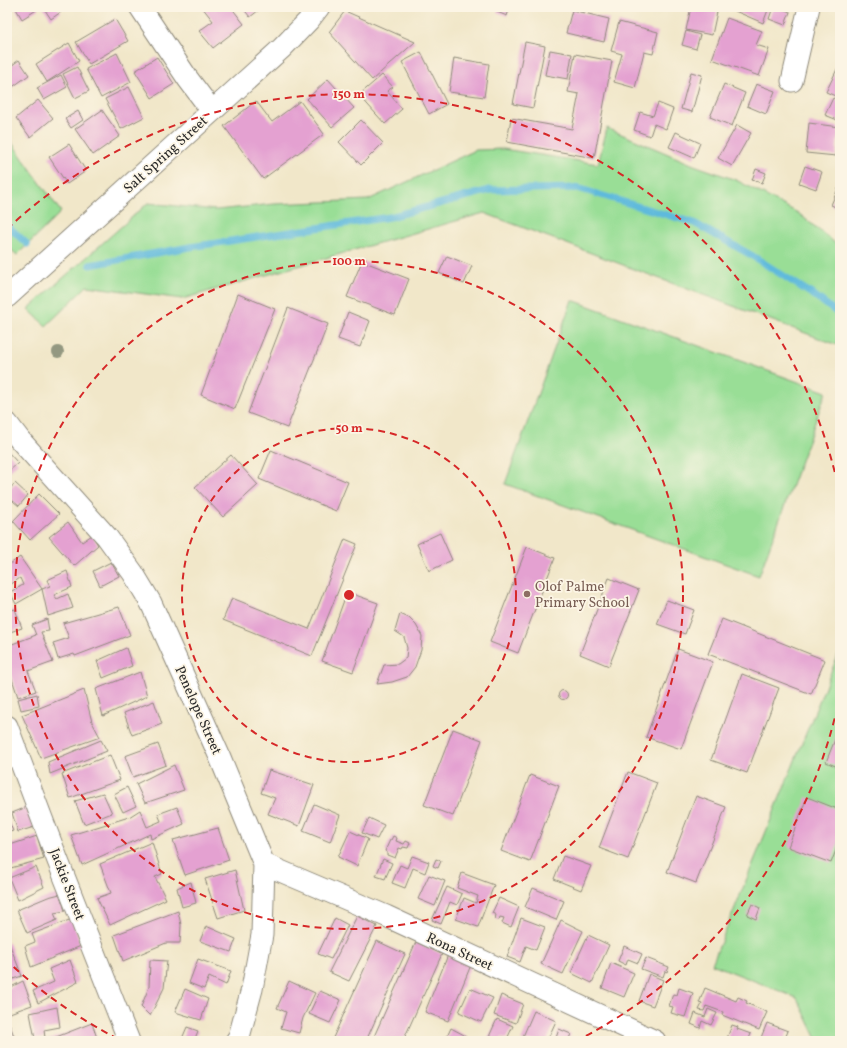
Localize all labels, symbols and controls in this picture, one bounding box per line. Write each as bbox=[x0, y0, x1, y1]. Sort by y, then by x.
text: 150 m bbox=[333, 87, 365, 103]
street label: Salt Spring Street bbox=[120, 112, 212, 198]
text: 100 m bbox=[332, 254, 366, 270]
text: 50 m bbox=[335, 421, 363, 437]
place label: Olof Palme Primary School bbox=[535, 578, 629, 613]
centre of rings bbox=[342, 588, 356, 602]
marker: Olof Palme Primary School bbox=[522, 589, 532, 599]
street label: Penelope Street bbox=[170, 663, 226, 758]
street label: Jackie Street bbox=[44, 846, 89, 923]
street label: Rona Street bbox=[423, 929, 496, 976]

